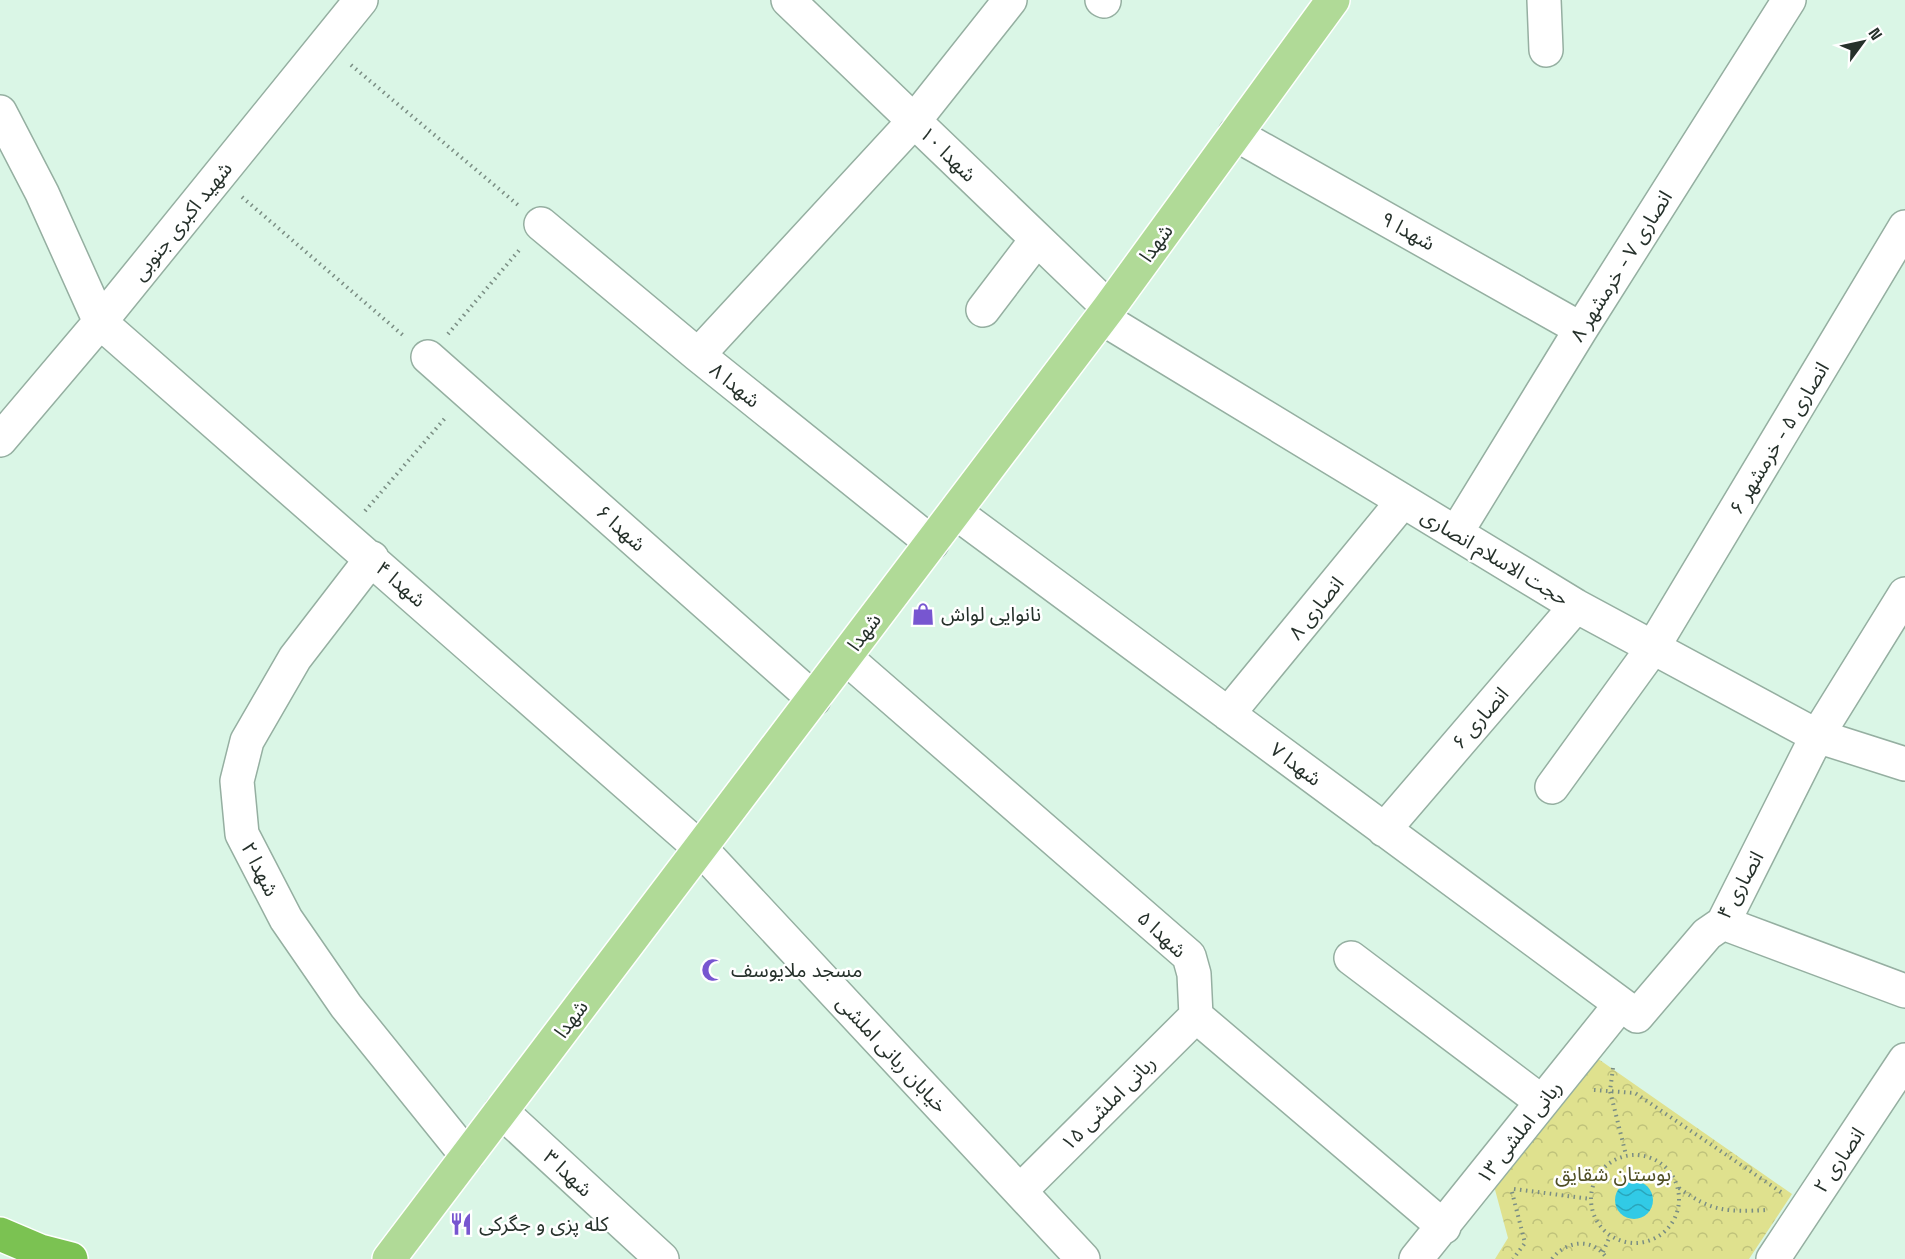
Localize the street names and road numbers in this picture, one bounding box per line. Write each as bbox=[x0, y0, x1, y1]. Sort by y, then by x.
street label: شهدا ۱۰ bbox=[914, 121, 982, 187]
street label: شهید اکبری جنوبی bbox=[126, 156, 238, 286]
street label: انصاری ۷ - خرمشهر ۸ bbox=[1564, 186, 1678, 346]
street label: شهدا ۹ bbox=[1376, 206, 1440, 256]
street label: شهدا bbox=[1133, 219, 1179, 267]
street label: شهدا ۸ bbox=[704, 357, 766, 413]
street label: انصاری ۵ - خرمشهر ۶ bbox=[1723, 357, 1835, 519]
street label: شهدا ۶ bbox=[591, 499, 651, 557]
street label: حجت الاسلام انصاری bbox=[1415, 503, 1574, 613]
street label: شهدا ۴ bbox=[371, 555, 431, 613]
street label: انصاری ۸ bbox=[1283, 571, 1349, 645]
street label: شهدا bbox=[841, 608, 887, 656]
street label: انصاری ۶ bbox=[1446, 682, 1514, 754]
street label: شهدا ۷ bbox=[1265, 736, 1327, 792]
street label: شهدا ۲ bbox=[235, 837, 285, 901]
street label: انصاری ۴ bbox=[1711, 846, 1769, 924]
street label: شهدا ۵ bbox=[1132, 905, 1192, 963]
street label: خیابان ربانی املشی bbox=[831, 990, 953, 1118]
street label: شهدا bbox=[548, 995, 594, 1043]
street label: ربانی املشی ۱۵ bbox=[1055, 1050, 1161, 1156]
street label: ربانی املشی ۱۳ bbox=[1471, 1075, 1567, 1189]
street label: انصاری ۲ bbox=[1808, 1122, 1870, 1198]
street label: شهدا ۳ bbox=[538, 1144, 598, 1202]

